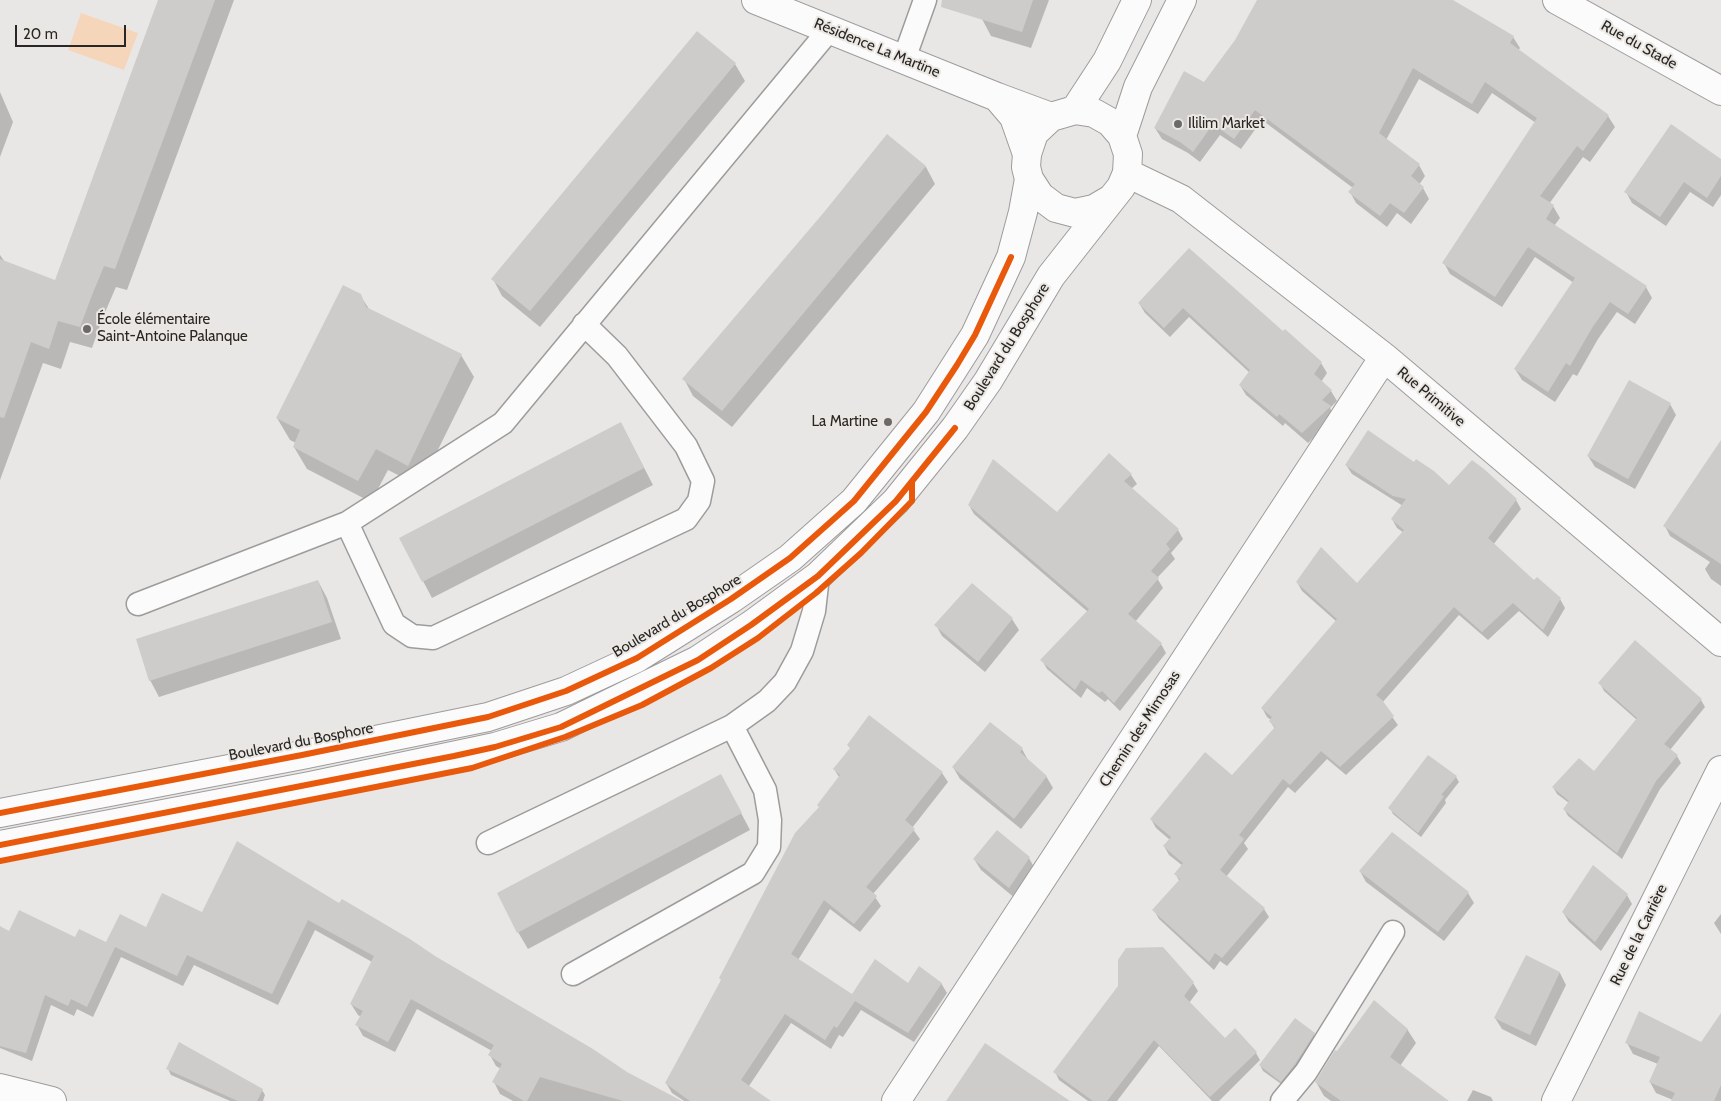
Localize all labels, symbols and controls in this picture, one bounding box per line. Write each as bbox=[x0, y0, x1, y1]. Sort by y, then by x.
street label: Résidence La Martine bbox=[811, 14, 943, 82]
scale bar bbox=[18, 15, 129, 47]
street label: Rue du Stade bbox=[1598, 17, 1680, 73]
text: 20 m bbox=[23, 25, 58, 43]
place label: Ililim Market bbox=[1188, 115, 1265, 133]
marker: Ililim Market bbox=[1172, 118, 1184, 130]
street label: Boulevard du Bosphore bbox=[960, 280, 1054, 414]
place label: École élémentaire Saint-Antoine Palanque bbox=[97, 311, 248, 346]
marker: École élémentaire Saint-Antoine Palanque bbox=[81, 323, 93, 335]
street label: Rue Primitive bbox=[1393, 363, 1469, 431]
place label: La Martine bbox=[812, 413, 878, 431]
marker: La Martine bbox=[882, 416, 894, 428]
street label: Boulevard du Bosphore bbox=[609, 570, 745, 662]
street label: Chemin des Mimosas bbox=[1096, 668, 1184, 790]
street label: Boulevard du Bosphore bbox=[227, 719, 375, 765]
street label: Rue de la Carrière bbox=[1607, 881, 1671, 989]

